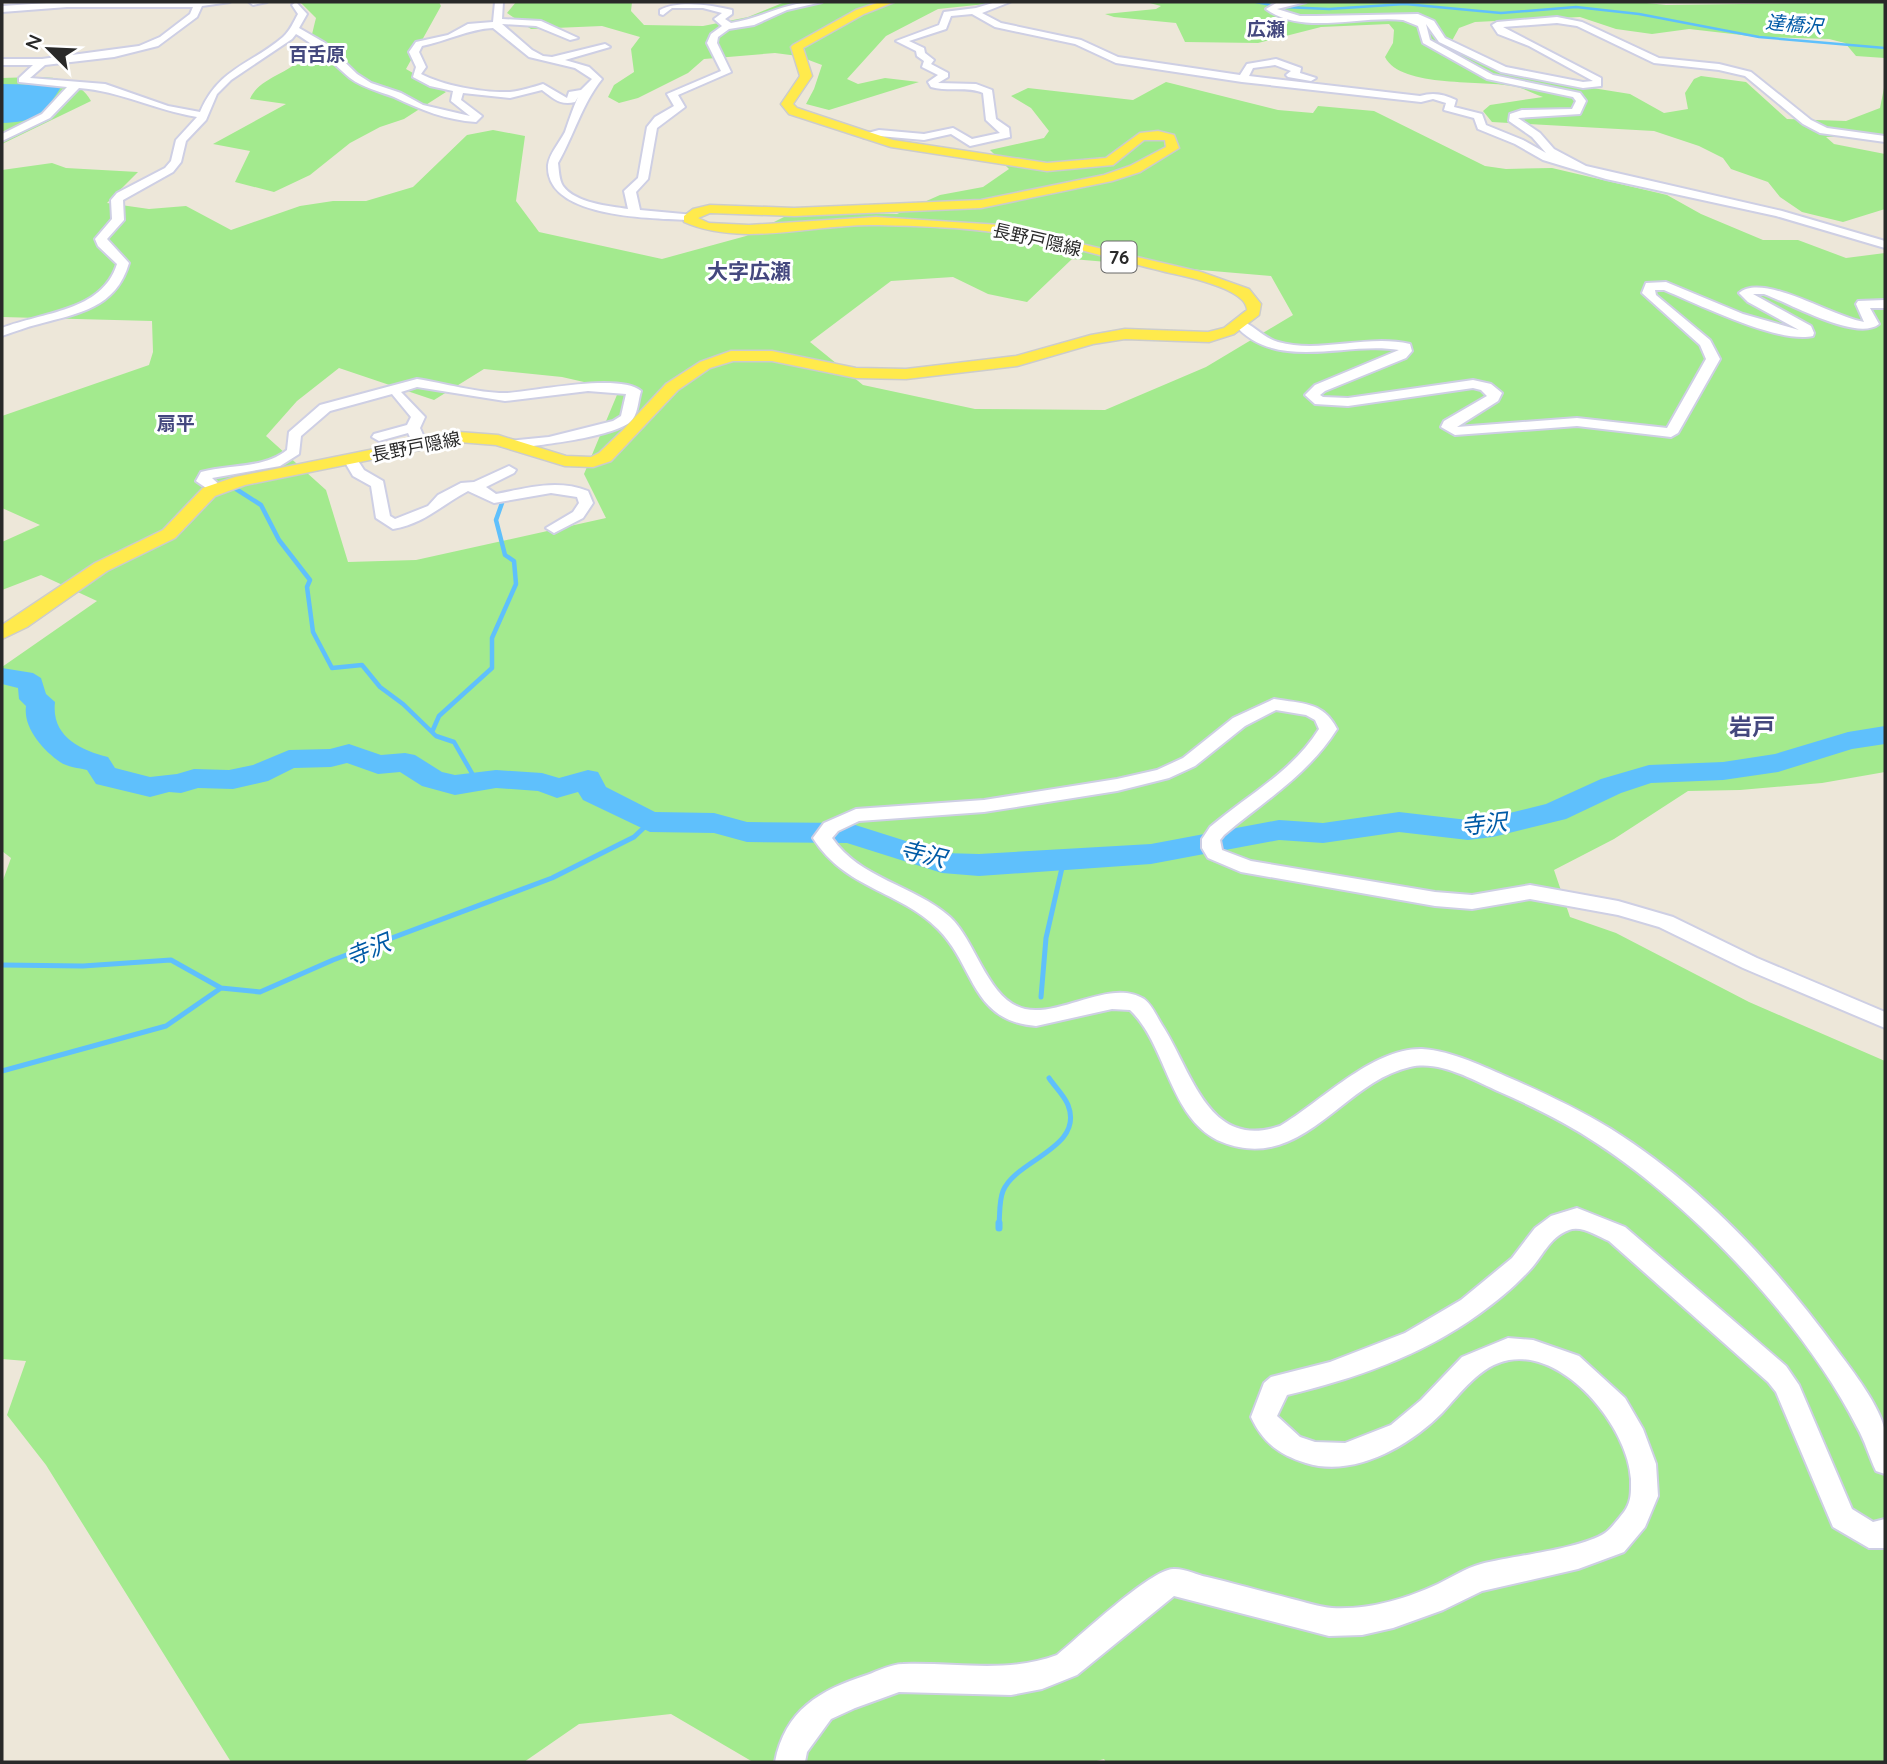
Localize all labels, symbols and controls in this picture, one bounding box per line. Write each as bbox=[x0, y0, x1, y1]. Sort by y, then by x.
water label: 達橋沢 bbox=[1765, 10, 1826, 39]
north arrow bbox=[14, 14, 84, 84]
district label: 広瀬 bbox=[1247, 17, 1285, 41]
text: N bbox=[20, 31, 47, 53]
district label: 百舌原 bbox=[288, 42, 346, 66]
street label: 長野戸隠線 bbox=[991, 218, 1084, 261]
road number: 76 bbox=[1102, 242, 1136, 272]
district label: 大字広瀬 bbox=[707, 258, 791, 284]
district label: 扇平 bbox=[157, 411, 195, 435]
street label: 長野戸隠線 bbox=[370, 427, 462, 466]
district label: 岩戸 bbox=[1729, 712, 1775, 741]
water label: 寺沢 bbox=[1460, 806, 1511, 840]
water label: 寺沢 bbox=[897, 834, 952, 874]
water label: 寺沢 bbox=[341, 926, 397, 972]

